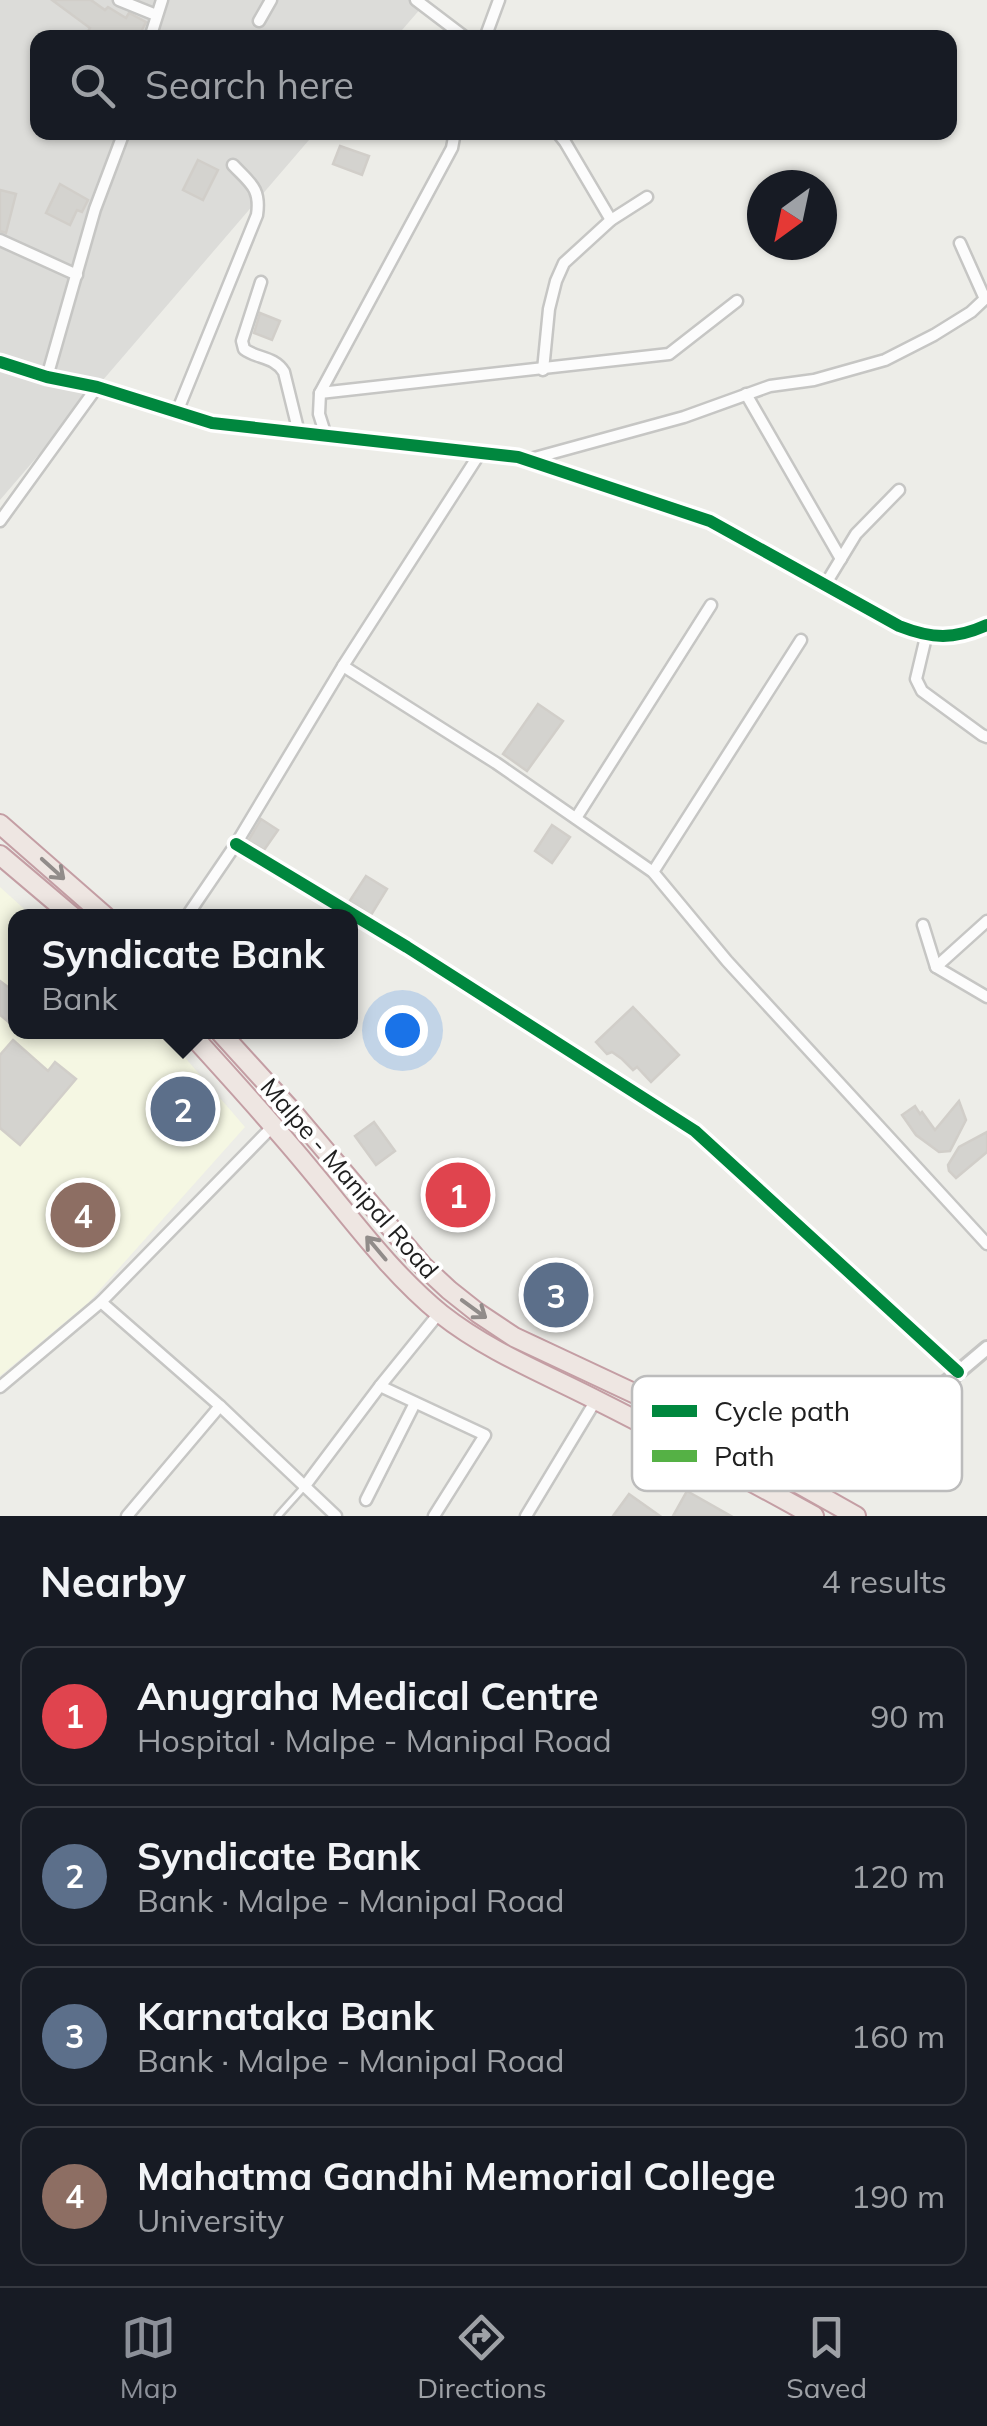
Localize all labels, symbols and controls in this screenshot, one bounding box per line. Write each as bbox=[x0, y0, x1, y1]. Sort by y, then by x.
search box bbox=[30, 30, 957, 140]
icon: search bbox=[65, 58, 120, 113]
text: Search here bbox=[145, 61, 354, 109]
north arrow bbox=[747, 170, 837, 260]
one-way arrow bbox=[40, 858, 65, 881]
popup bbox=[8, 909, 358, 1039]
text: Syndicate Bank bbox=[42, 930, 324, 978]
text: Bank bbox=[42, 978, 118, 1018]
your location bbox=[377, 1005, 428, 1056]
street label: Malpe - Manipal Road bbox=[254, 1071, 446, 1285]
pin: 2 bbox=[150, 1072, 216, 1146]
pin: 1 bbox=[426, 1158, 490, 1232]
pin: 4 bbox=[51, 1178, 116, 1252]
one-way arrow bbox=[365, 1236, 387, 1262]
pin: 3 bbox=[524, 1258, 588, 1332]
one-way arrow bbox=[460, 1299, 487, 1320]
legend bbox=[632, 1376, 962, 1491]
text: Cycle path bbox=[714, 1393, 850, 1428]
text: Path bbox=[714, 1438, 775, 1473]
text: Nearby bbox=[40, 1555, 186, 1608]
text: 4 results bbox=[822, 1561, 947, 1601]
text: Anugraha Medical Centre bbox=[137, 1672, 598, 1720]
text: 1 bbox=[65, 1696, 84, 1736]
text: 90 m bbox=[870, 1696, 945, 1736]
text: Hospital · Malpe - Manipal Road bbox=[137, 1720, 612, 1760]
text: Syndicate Bank bbox=[137, 1832, 420, 1880]
text: 2 bbox=[65, 1856, 84, 1896]
text: 120 m bbox=[851, 1856, 945, 1896]
text: Bank · Malpe - Manipal Road bbox=[137, 1880, 564, 1920]
text: Karnataka Bank bbox=[137, 1992, 434, 2040]
text: 3 bbox=[65, 2016, 84, 2056]
text: 160 m bbox=[851, 2016, 945, 2056]
text: Bank · Malpe - Manipal Road bbox=[137, 2040, 564, 2080]
text: Mahatma Gandhi Memorial College bbox=[137, 2152, 776, 2200]
text: 4 bbox=[65, 2176, 84, 2216]
text: 190 m bbox=[851, 2176, 945, 2216]
text: University bbox=[137, 2200, 284, 2240]
tab: Map bbox=[120, 2310, 177, 2405]
tab: Directions bbox=[417, 2310, 547, 2405]
tab: Saved bbox=[786, 2310, 867, 2405]

